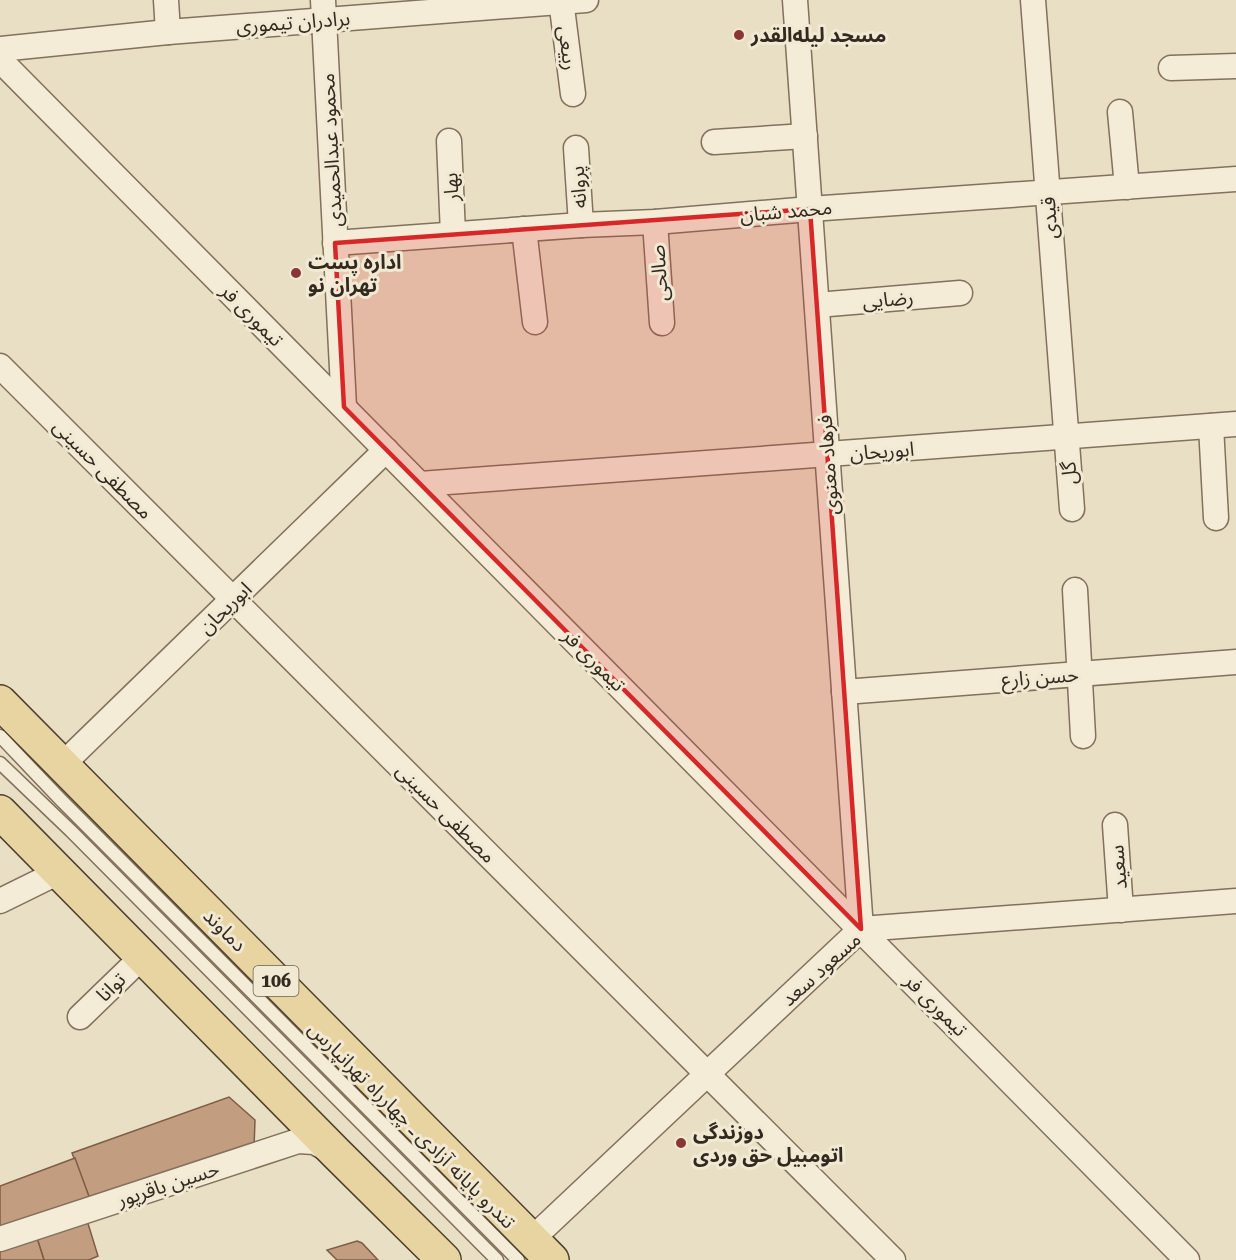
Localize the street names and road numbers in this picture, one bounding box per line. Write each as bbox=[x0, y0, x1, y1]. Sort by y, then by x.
street label: برادران تیموری bbox=[235, 6, 351, 38]
street label: ربیعی bbox=[553, 24, 583, 72]
street label: محمود عبدالحمیدی bbox=[315, 72, 347, 228]
street label: پروانه bbox=[565, 165, 593, 209]
street label: بهار bbox=[438, 172, 464, 203]
street label: محمد شبان bbox=[739, 195, 833, 227]
street label: قیدی bbox=[1036, 196, 1062, 240]
street label: صالحی bbox=[645, 244, 673, 302]
street label: تیموری فر bbox=[215, 278, 288, 351]
street label: رضایی bbox=[861, 285, 915, 313]
street label: مصطفی حسینی bbox=[48, 414, 158, 524]
street label: فرهاد معنوی bbox=[813, 414, 843, 516]
street label: ابوریحان bbox=[849, 437, 915, 465]
street label: گل bbox=[1056, 460, 1082, 485]
street label: ابوریحان bbox=[193, 577, 257, 639]
street label: تیموری فر bbox=[557, 623, 630, 696]
street label: حسن زارع bbox=[1000, 662, 1080, 695]
street label: مصطفی حسینی bbox=[391, 758, 501, 868]
street label: سعید bbox=[1104, 844, 1132, 890]
street label: دماوند bbox=[199, 904, 251, 956]
street label: مسعود سعد bbox=[776, 927, 866, 1011]
road number: 106 bbox=[254, 966, 298, 996]
street label: توانا bbox=[91, 967, 131, 1007]
street label: تیموری فر bbox=[899, 968, 972, 1041]
street label: تندرو پایانه آزادی ـ چهارراه تهرانپارس bbox=[303, 1017, 521, 1234]
street label: حسین باقرپور bbox=[113, 1156, 223, 1213]

